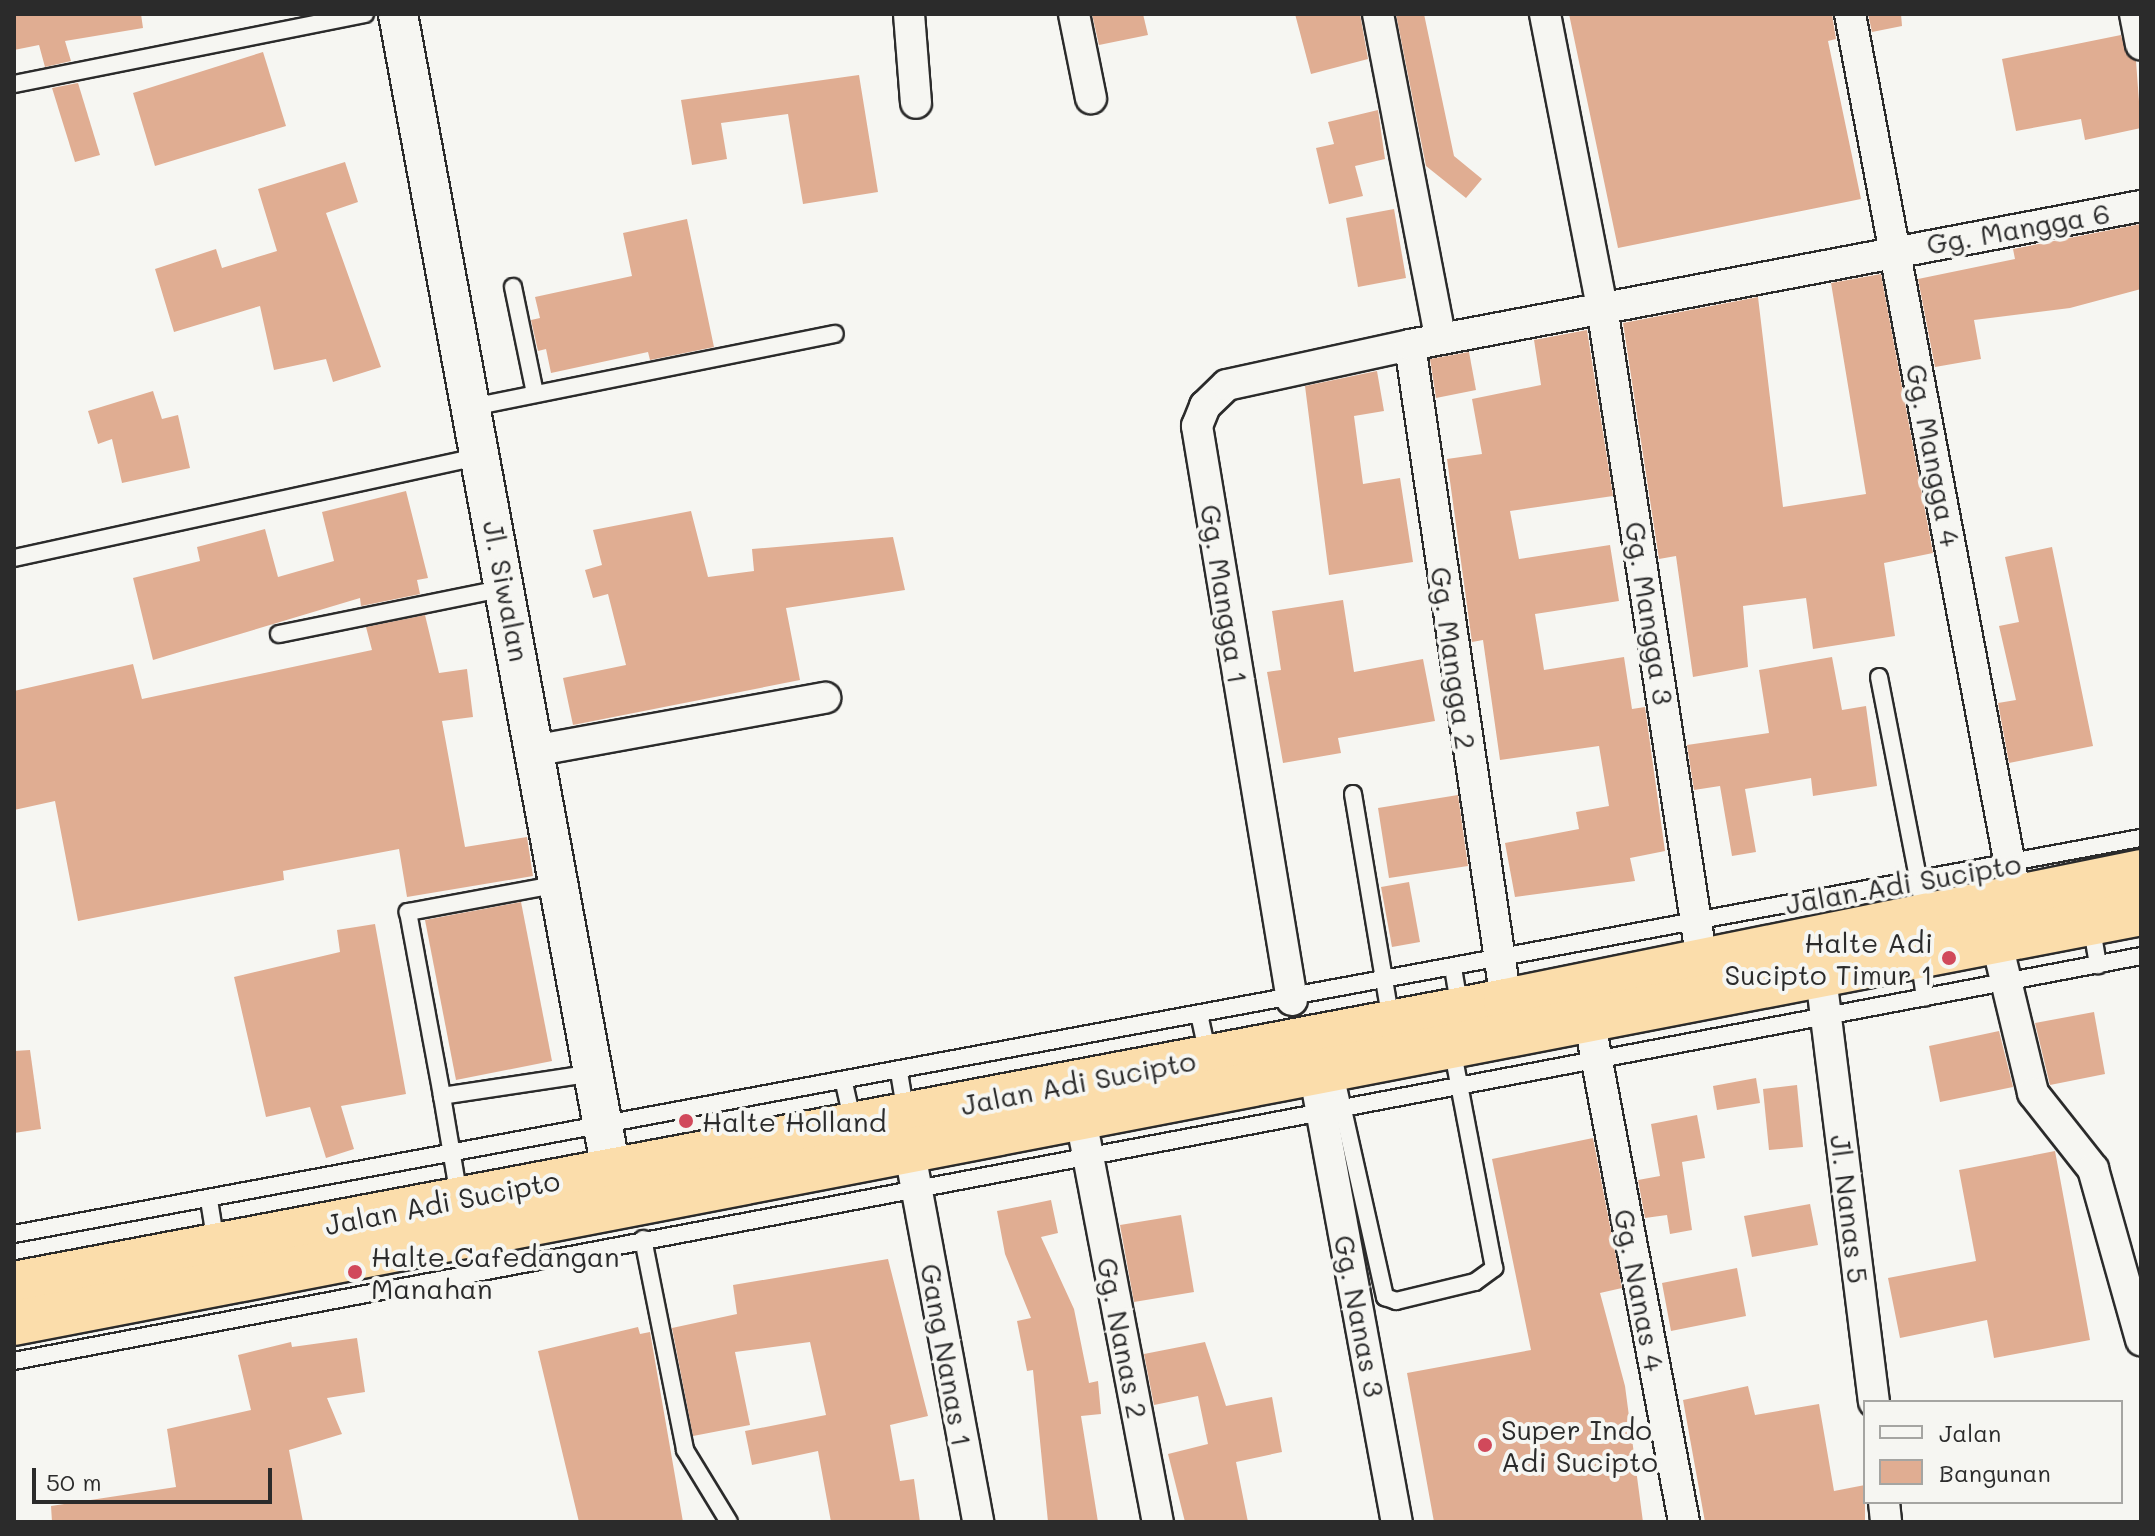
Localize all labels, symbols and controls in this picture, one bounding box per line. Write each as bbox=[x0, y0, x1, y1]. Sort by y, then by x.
street label: Gg. Mangga 6 bbox=[1924, 195, 2112, 261]
street label: Gg. Mangga 4 bbox=[1900, 361, 1968, 549]
street label: Gg. Mangga 1 bbox=[1194, 502, 1256, 686]
street label: Jl. Siwalan bbox=[477, 518, 537, 664]
street label: Gg. Mangga 3 bbox=[1619, 519, 1681, 707]
street label: Gg. Mangga 2 bbox=[1425, 565, 1483, 751]
street label: Jalan Adi Sucipto bbox=[1783, 846, 2023, 920]
place label: Halte Adi Sucipto Timur 1 bbox=[1724, 925, 1933, 991]
marker: Halte Adi Sucipto Timur 1 bbox=[1940, 949, 1958, 967]
street label: Jalan Adi Sucipto bbox=[958, 1043, 1198, 1121]
place label: Halte Holland bbox=[702, 1104, 886, 1138]
marker: Halte Holland bbox=[677, 1112, 695, 1130]
street label: Jl. Nanas 5 bbox=[1824, 1133, 1876, 1285]
street label: Jalan Adi Sucipto bbox=[322, 1163, 562, 1241]
street label: Gg. Nanas 4 bbox=[1608, 1206, 1672, 1374]
street label: Gg. Nanas 3 bbox=[1328, 1232, 1392, 1400]
place label: Halte Cafedangan Manahan bbox=[371, 1239, 620, 1305]
street label: Gg. Nanas 2 bbox=[1091, 1255, 1155, 1421]
street label: Gang Nanas 1 bbox=[914, 1261, 980, 1449]
marker: Halte Cafedangan Manahan bbox=[346, 1263, 364, 1281]
legend bbox=[1863, 1400, 2123, 1504]
place label: Super Indo Adi Sucipto bbox=[1501, 1412, 1658, 1478]
text: Jalan bbox=[1939, 1417, 2001, 1448]
marker: Super Indo Adi Sucipto bbox=[1476, 1436, 1494, 1454]
scale bar bbox=[36, 1452, 276, 1502]
text: Bangunan bbox=[1939, 1457, 2051, 1488]
text: 50 m bbox=[46, 1466, 102, 1497]

